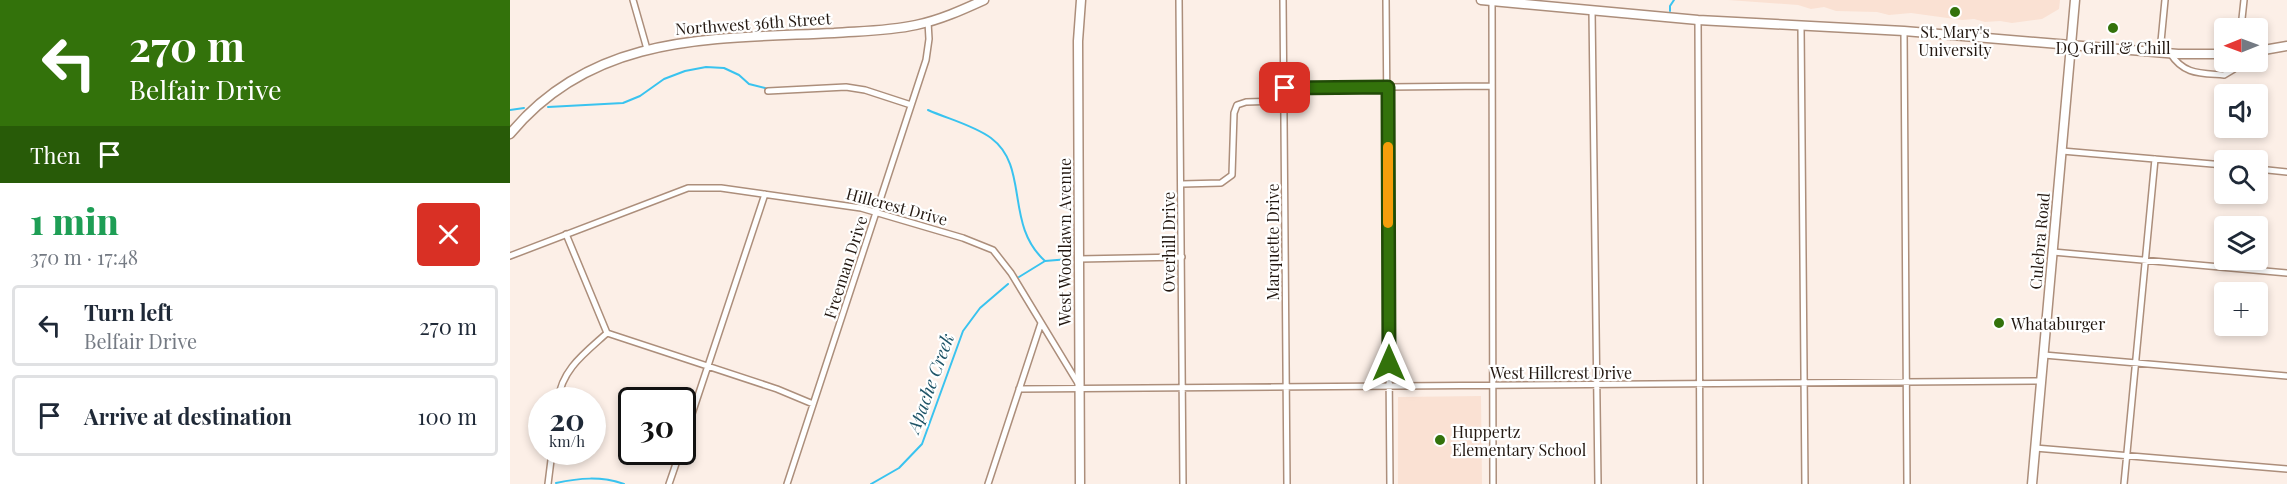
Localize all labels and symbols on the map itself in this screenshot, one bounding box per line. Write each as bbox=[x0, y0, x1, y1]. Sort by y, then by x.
marker: St. Mary's University bbox=[1948, 5, 1962, 19]
street label: Northwest 36th Street bbox=[674, 7, 832, 39]
north arrow bbox=[2214, 18, 2268, 72]
place label: St. Mary's University bbox=[1918, 21, 1992, 60]
marker: DQ Grill & Chill bbox=[2106, 21, 2120, 35]
place label: DQ Grill & Chill bbox=[2055, 37, 2171, 58]
pin bbox=[1259, 62, 1310, 113]
street label: West Woodlawn Avenue bbox=[1054, 158, 1075, 327]
street label: Hillcrest Drive bbox=[844, 182, 950, 230]
street label: Marquette Drive bbox=[1262, 184, 1283, 300]
street label: Overhill Drive bbox=[1158, 192, 1179, 292]
street label: Culebra Road bbox=[2024, 192, 2054, 290]
street label: Freeman Drive bbox=[818, 213, 872, 321]
place label: Whataburger bbox=[2010, 313, 2105, 334]
marker: Whataburger bbox=[1992, 316, 2006, 330]
water label: Apache Creek bbox=[900, 330, 959, 438]
position arrow bbox=[1357, 331, 1421, 395]
street label: West Hillcrest Drive bbox=[1489, 362, 1632, 383]
speed limit sign: 30 bbox=[618, 387, 696, 465]
place label: Huppertz Elementary School bbox=[1452, 421, 1587, 460]
marker: Huppertz Elementary School bbox=[1433, 433, 1447, 447]

